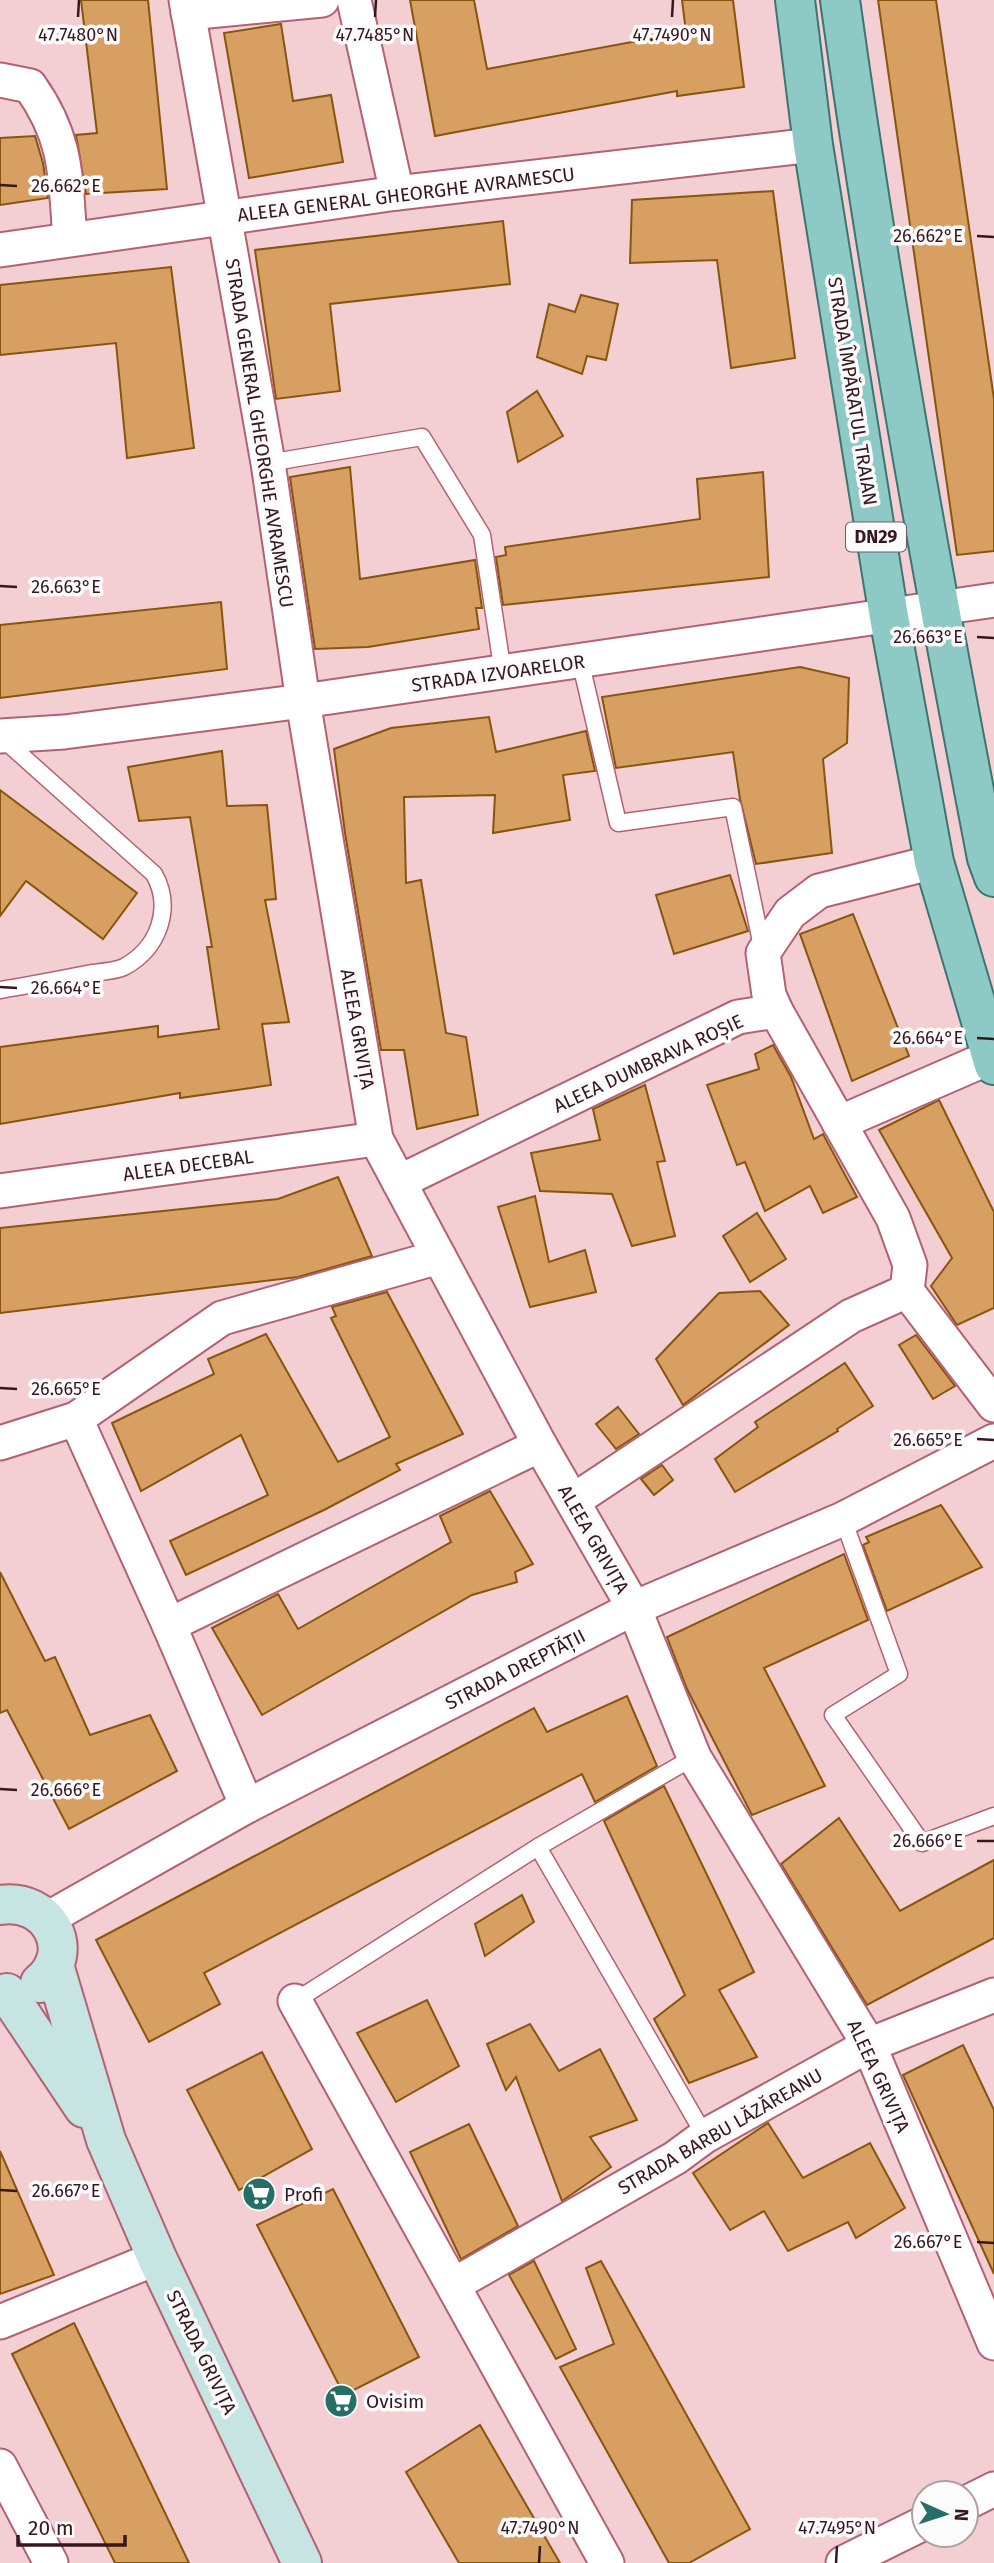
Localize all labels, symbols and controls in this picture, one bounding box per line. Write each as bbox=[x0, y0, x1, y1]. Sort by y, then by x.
text: 47.7480°N bbox=[38, 24, 118, 46]
text: 47.7485°N bbox=[336, 24, 414, 46]
text: 47.7490°N bbox=[632, 24, 712, 46]
street label: ALEEA GENERAL GHEORGHE AVRAMESCU bbox=[236, 162, 576, 227]
text: 26.662°E bbox=[31, 175, 101, 197]
text: 26.662°E bbox=[893, 225, 963, 247]
street label: STRADA GENERAL GHEORGHE AVRAMESCU bbox=[221, 257, 299, 609]
street label: STRADA ÎMPĂRATUL TRAIAN bbox=[823, 275, 882, 507]
road number: DN29 bbox=[846, 522, 906, 552]
text: 26.663°E bbox=[31, 576, 101, 598]
text: 26.663°E bbox=[893, 626, 963, 648]
street label: STRADA IZVOARELOR bbox=[410, 650, 587, 697]
street label: ALEEA GRIVIȚA bbox=[335, 967, 379, 1091]
text: 26.664°E bbox=[31, 977, 101, 999]
street label: ALEEA DUMBRAVA ROȘIE bbox=[550, 1009, 747, 1118]
text: 26.664°E bbox=[893, 1027, 963, 1049]
street label: ALEEA DECEBAL bbox=[121, 1145, 255, 1186]
text: 26.665°E bbox=[31, 1378, 101, 1400]
text: 26.665°E bbox=[893, 1429, 963, 1451]
street label: ALEEA GRIVIȚA bbox=[552, 1481, 634, 1598]
street label: STRADA DREPTĂȚII bbox=[441, 1624, 590, 1716]
text: 26.666°E bbox=[31, 1779, 101, 1801]
text: 26.666°E bbox=[893, 1830, 963, 1852]
street label: ALEEA GRIVIȚA bbox=[842, 2016, 915, 2137]
street label: STRADA BARBU LĂZĂREANU bbox=[614, 2063, 827, 2199]
supermarket icon: Profi bbox=[240, 2175, 278, 2213]
text: 26.667°E bbox=[32, 2180, 100, 2202]
place label: Profi bbox=[284, 2183, 323, 2206]
text: 26.667°E bbox=[894, 2231, 962, 2253]
street label: STRADA GRIVIȚA bbox=[161, 2286, 242, 2419]
supermarket icon: Ovisim bbox=[322, 2382, 360, 2420]
place label: Ovisim bbox=[366, 2390, 424, 2413]
north arrow bbox=[910, 2479, 980, 2549]
scale bar bbox=[18, 2504, 124, 2548]
text: N bbox=[950, 2508, 973, 2522]
text: 20 m bbox=[28, 2515, 74, 2541]
text: 47.7490°N bbox=[500, 2517, 580, 2539]
text: 47.7495°N bbox=[798, 2517, 876, 2539]

